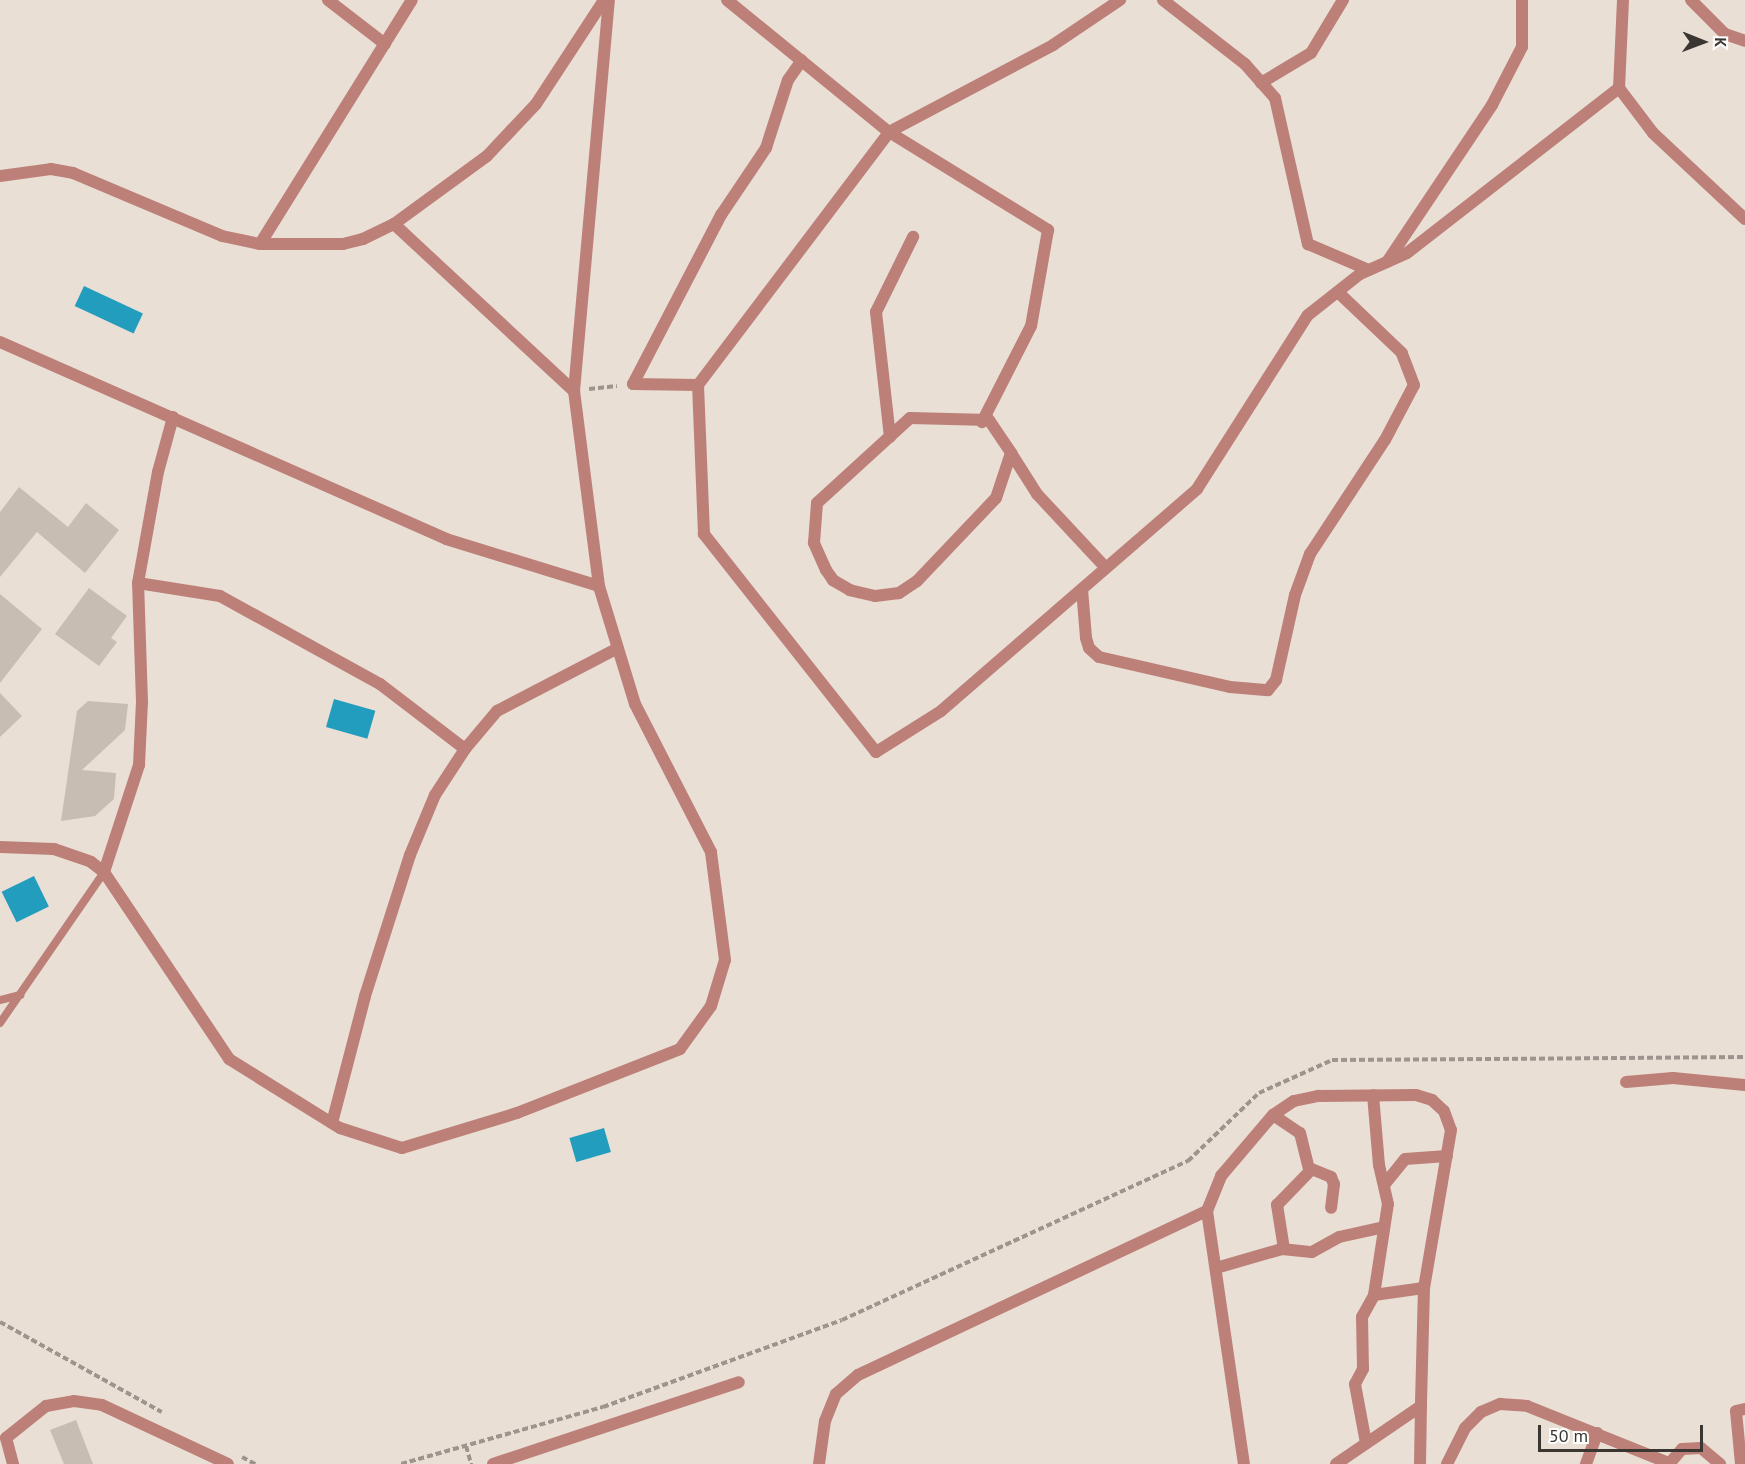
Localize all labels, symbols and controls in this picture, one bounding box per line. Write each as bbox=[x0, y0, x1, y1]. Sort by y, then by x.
north arrow bbox=[1673, 12, 1733, 72]
text: K bbox=[1711, 37, 1731, 47]
scale bar bbox=[1541, 1413, 1706, 1451]
text: 50 m bbox=[1549, 1424, 1588, 1447]

